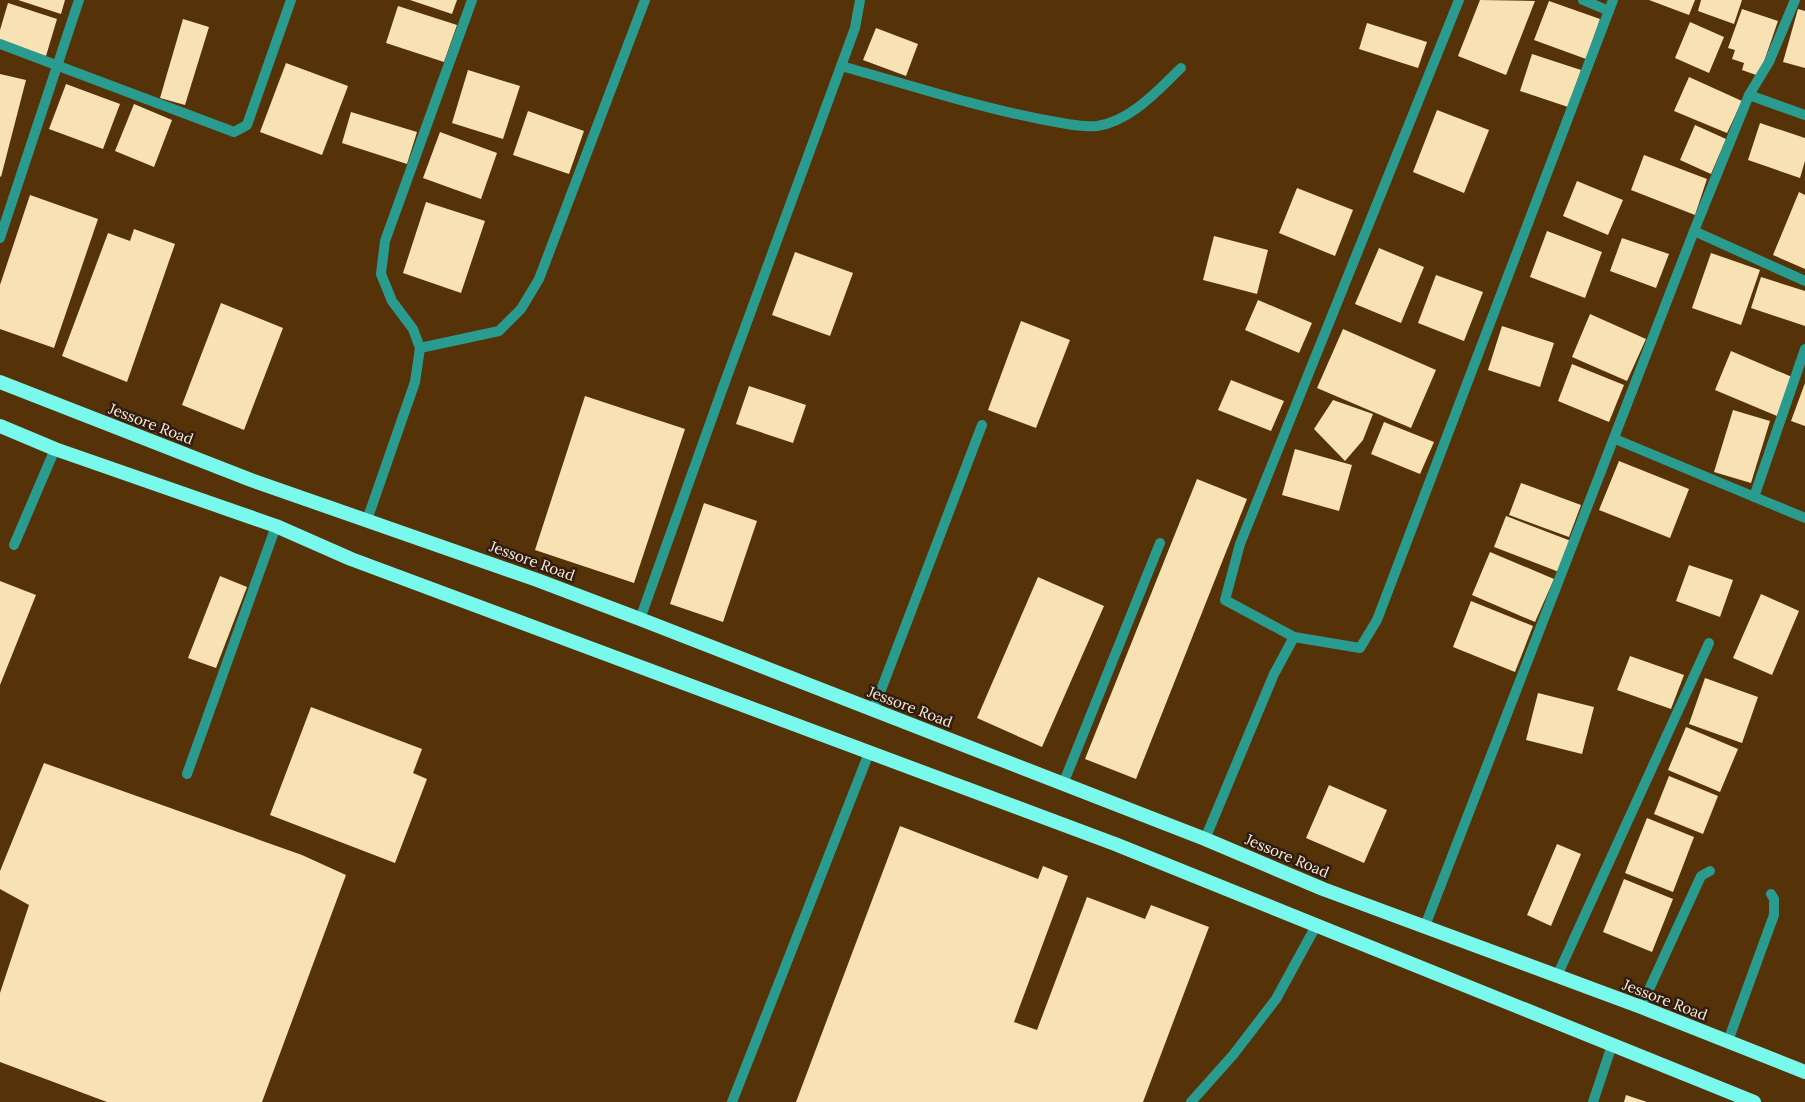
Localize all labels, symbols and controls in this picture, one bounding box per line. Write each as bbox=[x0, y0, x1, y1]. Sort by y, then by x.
street label: Jessore Road bbox=[105, 398, 196, 448]
street label: Jessore Road bbox=[486, 536, 577, 585]
street label: Jessore Road bbox=[864, 681, 955, 731]
street label: Jessore Road bbox=[1241, 829, 1332, 882]
street label: Jessore Road bbox=[1619, 974, 1710, 1024]

